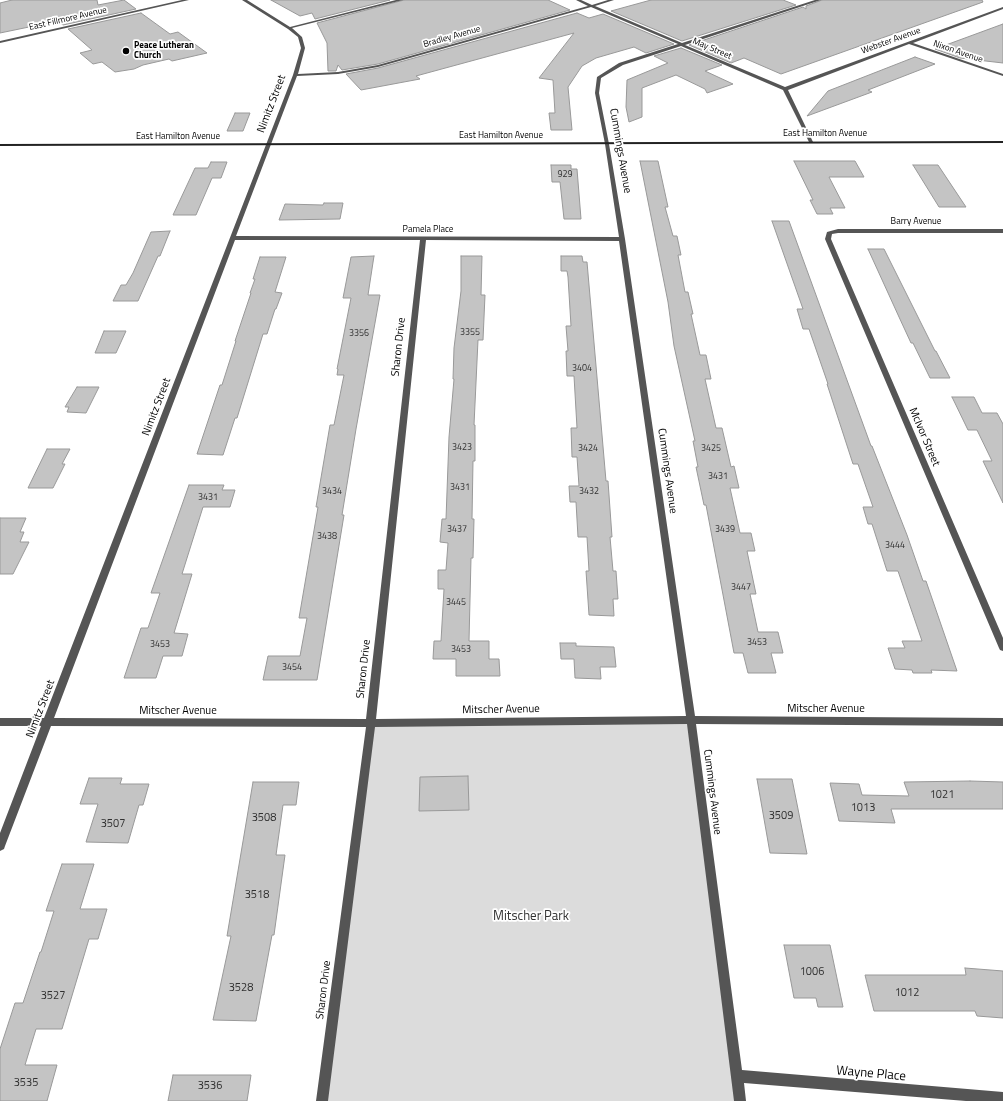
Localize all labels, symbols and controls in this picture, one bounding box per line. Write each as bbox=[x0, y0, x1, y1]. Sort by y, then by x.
street label: East Fillmore Avenue bbox=[28, 5, 108, 33]
street label: Bradley Avenue bbox=[422, 24, 482, 50]
street label: Webster Avenue bbox=[860, 25, 922, 57]
street label: May Street bbox=[691, 36, 733, 62]
street label: Nixon Avenue bbox=[932, 38, 984, 66]
place label: Peace Lutheran Church bbox=[134, 41, 194, 62]
marker: Peace Lutheran Church bbox=[121, 46, 131, 56]
street label: Nimitz Street bbox=[255, 73, 289, 135]
street label: Cummings Avenue bbox=[606, 108, 634, 194]
street label: East Hamilton Avenue bbox=[783, 129, 867, 139]
street label: East Hamilton Avenue bbox=[459, 131, 543, 141]
street label: East Hamilton Avenue bbox=[136, 132, 220, 142]
house number: 929 bbox=[557, 170, 573, 180]
street label: Barry Avenue bbox=[891, 217, 941, 227]
street label: Pamela Place bbox=[403, 225, 453, 235]
street label: Sharon Drive bbox=[389, 317, 409, 377]
house number: 3355 bbox=[460, 328, 480, 338]
house number: 3356 bbox=[349, 329, 369, 339]
house number: 3404 bbox=[572, 364, 592, 374]
street label: Nimitz Street bbox=[140, 376, 174, 438]
street label: McIvor Street bbox=[906, 406, 942, 468]
street label: Cummings Avenue bbox=[654, 427, 680, 515]
house number: 3423 bbox=[452, 443, 472, 453]
house number: 3424 bbox=[578, 444, 598, 454]
house number: 3425 bbox=[701, 444, 721, 454]
house number: 3431 bbox=[708, 472, 728, 482]
house number: 3431 bbox=[450, 483, 470, 493]
house number: 3434 bbox=[322, 487, 342, 497]
house number: 3432 bbox=[579, 487, 599, 497]
house number: 3431 bbox=[198, 493, 218, 503]
house number: 3437 bbox=[447, 525, 467, 535]
house number: 3439 bbox=[715, 525, 735, 535]
house number: 3438 bbox=[317, 532, 337, 542]
house number: 3444 bbox=[885, 541, 905, 551]
house number: 3447 bbox=[731, 583, 751, 593]
house number: 3445 bbox=[446, 598, 466, 608]
house number: 3453 bbox=[747, 638, 767, 648]
street label: Sharon Drive bbox=[354, 639, 374, 699]
house number: 3453 bbox=[150, 640, 170, 650]
house number: 3453 bbox=[451, 645, 471, 655]
house number: 3454 bbox=[282, 663, 302, 673]
street label: Nimitz Street bbox=[24, 678, 58, 740]
street label: Mitscher Avenue bbox=[787, 702, 865, 716]
street label: Mitscher Avenue bbox=[462, 703, 540, 717]
street label: Mitscher Avenue bbox=[139, 704, 217, 718]
street label: Cummings Avenue bbox=[700, 749, 724, 835]
house number: 1021 bbox=[930, 788, 954, 802]
house number: 1013 bbox=[851, 801, 875, 815]
house number: 3509 bbox=[769, 809, 793, 823]
house number: 3508 bbox=[252, 811, 276, 825]
house number: 3507 bbox=[101, 817, 125, 831]
house number: 3518 bbox=[245, 888, 269, 902]
park label: Mitscher Park bbox=[493, 909, 569, 925]
street label: Sharon Drive bbox=[314, 960, 334, 1020]
house number: 1006 bbox=[800, 965, 824, 979]
house number: 3528 bbox=[229, 981, 253, 995]
house number: 1012 bbox=[895, 986, 919, 1000]
house number: 3527 bbox=[41, 989, 65, 1003]
street label: Wayne Place bbox=[836, 1063, 906, 1085]
house number: 3535 bbox=[14, 1076, 38, 1090]
house number: 3536 bbox=[198, 1079, 222, 1093]

